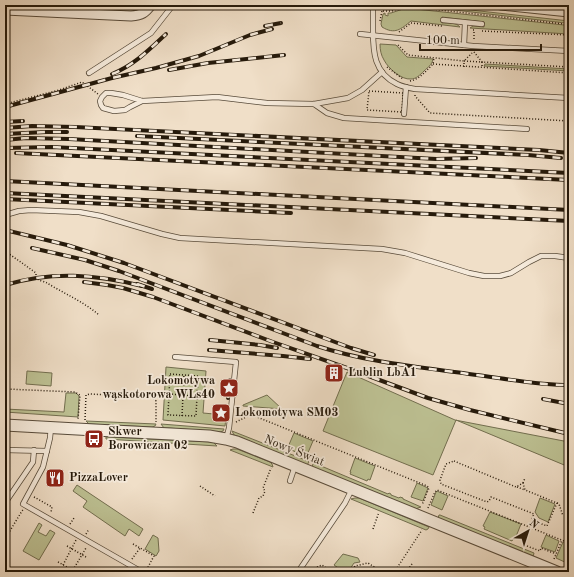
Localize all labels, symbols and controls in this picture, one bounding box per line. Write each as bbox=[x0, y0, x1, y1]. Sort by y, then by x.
scale bar bbox=[420, 26, 541, 52]
text: 100 m bbox=[426, 35, 460, 47]
building icon: Lublin LbA1 bbox=[323, 362, 345, 384]
place label: Lublin LbA1 bbox=[348, 367, 417, 379]
place label: Lokomotywa wąskotorowa WLs40 bbox=[102, 375, 215, 401]
place icon: Lokomotywa wąskotorowa WLs40 bbox=[218, 377, 240, 399]
place icon: Lokomotywa SM03 bbox=[210, 402, 232, 424]
place label: Lokomotywa SM03 bbox=[235, 407, 339, 419]
place label: Skwer Borowiczan 02 bbox=[108, 426, 188, 452]
bus stop icon: Skwer Borowiczan 02 bbox=[83, 428, 105, 450]
street label: Nowy Świat bbox=[262, 430, 327, 469]
restaurant icon: PizzaLover bbox=[44, 467, 66, 489]
place label: PizzaLover bbox=[69, 472, 128, 484]
north arrow bbox=[508, 511, 548, 551]
text: N bbox=[527, 517, 541, 532]

